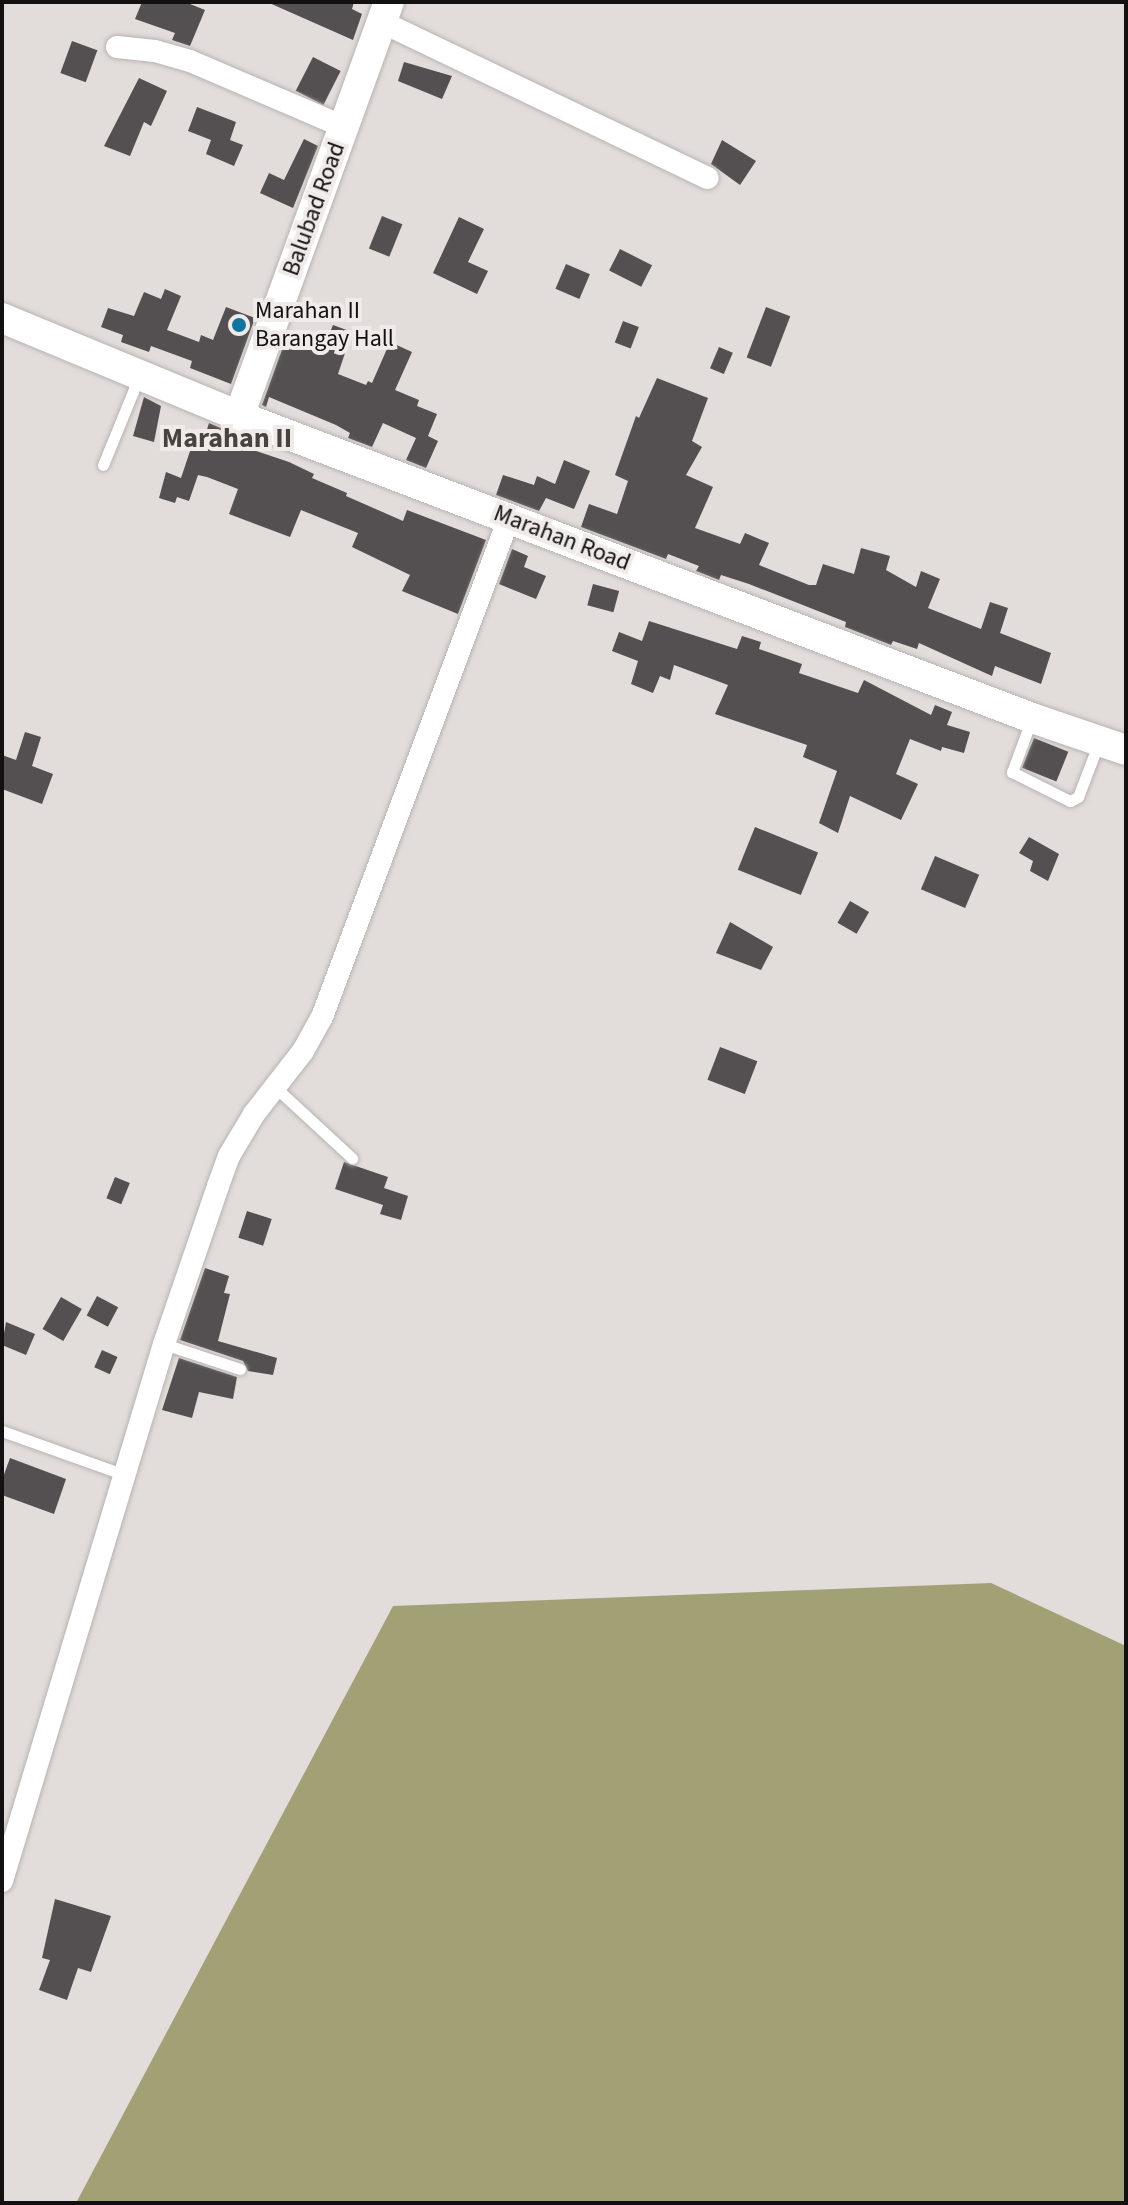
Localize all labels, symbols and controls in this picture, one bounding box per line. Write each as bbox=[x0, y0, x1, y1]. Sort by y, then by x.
street label: Balubad Road bbox=[277, 138, 351, 280]
place label: Marahan II Barangay Hall bbox=[255, 297, 394, 353]
marker: Marahan II Barangay Hall bbox=[230, 316, 248, 334]
district label: Marahan II bbox=[162, 421, 292, 455]
street label: Marahan Road bbox=[490, 499, 634, 577]

